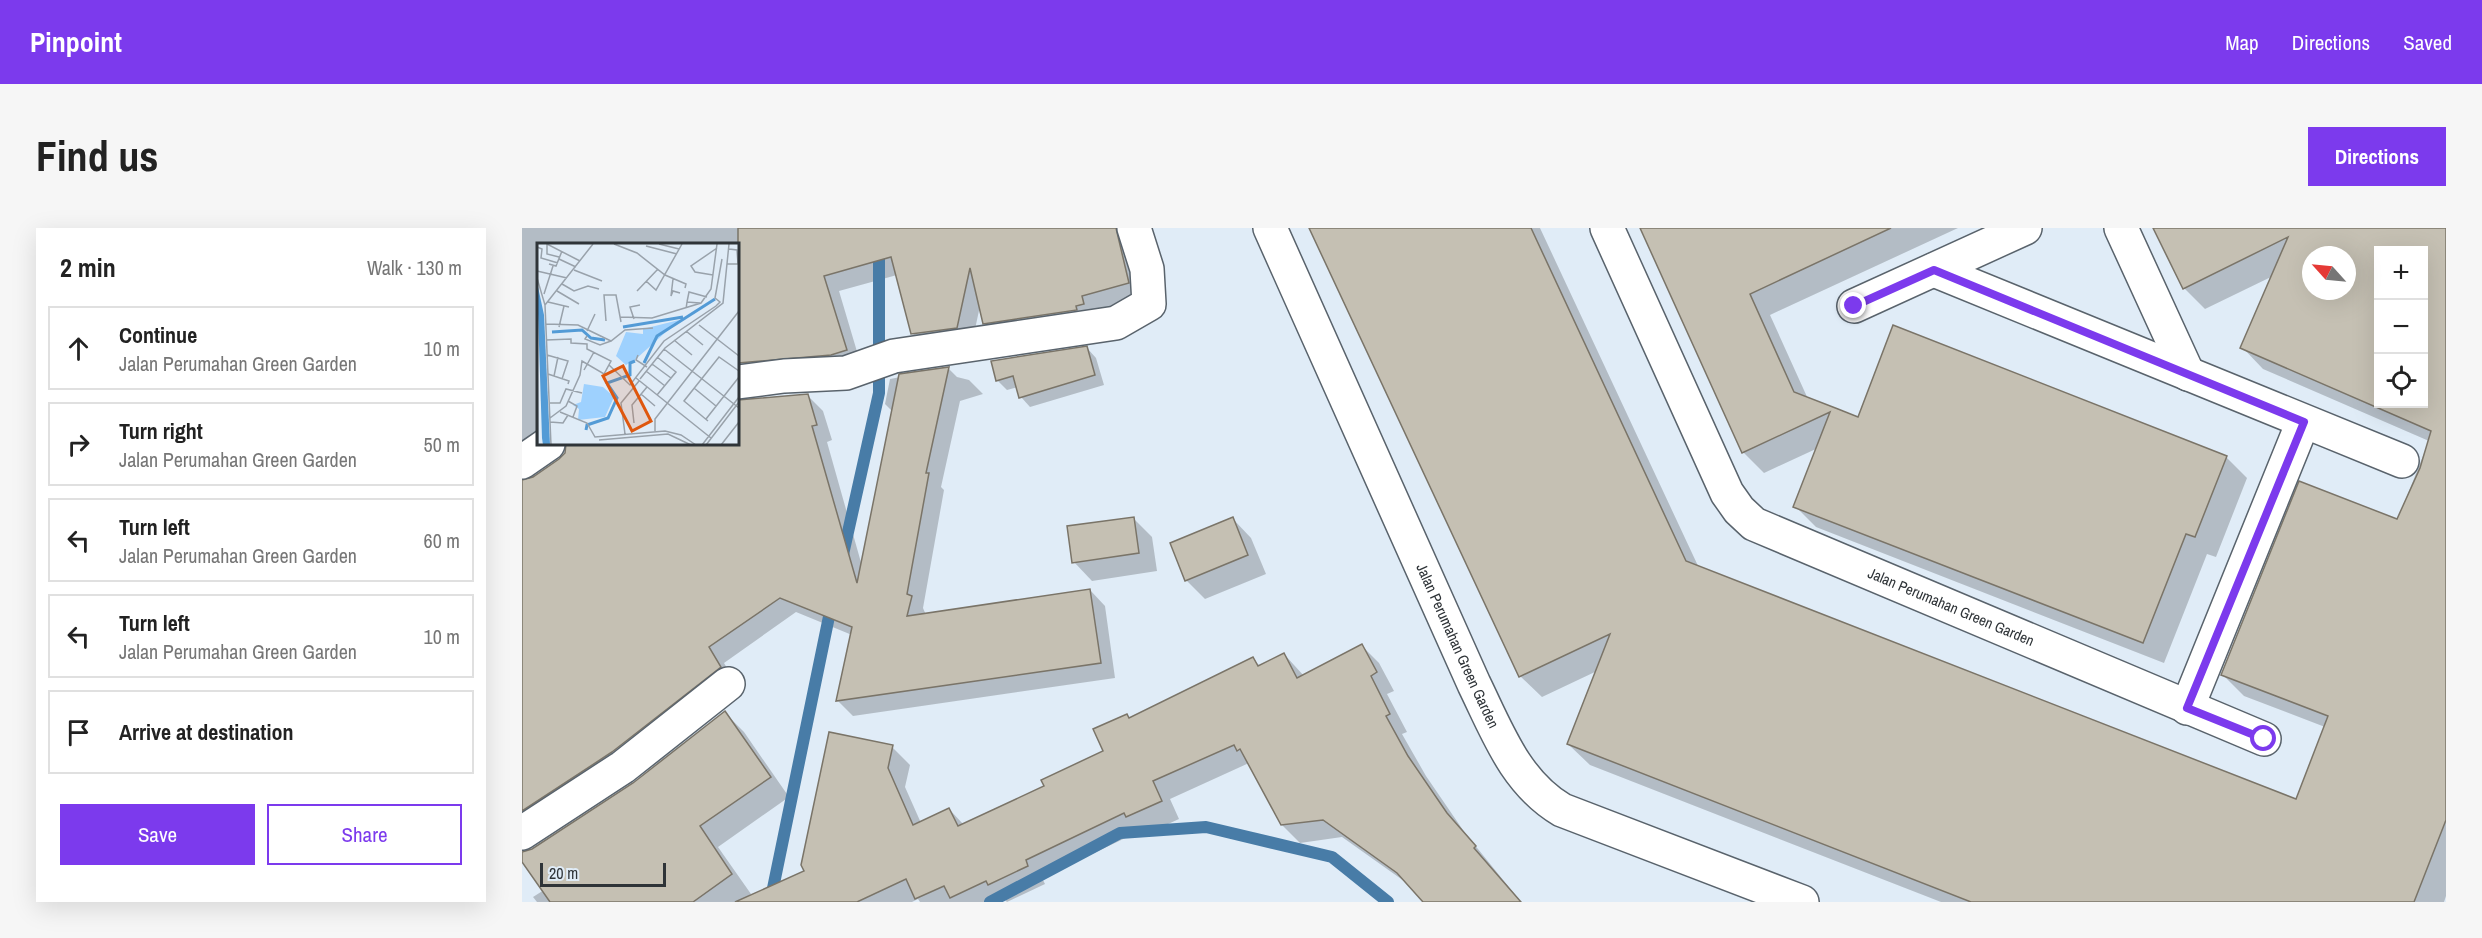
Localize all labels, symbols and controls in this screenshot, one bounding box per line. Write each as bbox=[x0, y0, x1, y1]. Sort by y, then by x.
text: Pinpoint bbox=[30, 23, 122, 61]
text: Map bbox=[2225, 28, 2259, 57]
text: Directions bbox=[2292, 28, 2370, 57]
text: Saved bbox=[2403, 28, 2452, 57]
button: Directions bbox=[2308, 127, 2446, 186]
text: Find us bbox=[36, 128, 158, 184]
inset map bbox=[537, 243, 740, 446]
north arrow bbox=[2302, 246, 2356, 300]
map controls bbox=[2374, 246, 2428, 408]
button: + bbox=[2374, 246, 2428, 300]
text: 2 min bbox=[60, 250, 116, 285]
text: Walk · 130 m bbox=[367, 254, 462, 281]
route end bbox=[1840, 292, 1866, 318]
button: − bbox=[2374, 300, 2428, 354]
text: Continue bbox=[119, 320, 197, 350]
icon: ahead bbox=[62, 332, 95, 365]
text: 10 m bbox=[424, 335, 460, 362]
text: Jalan Perumahan Green Garden bbox=[119, 350, 357, 377]
button: locate bbox=[2374, 354, 2428, 408]
text: Turn right bbox=[119, 416, 203, 446]
icon: right bbox=[62, 428, 95, 461]
text: 50 m bbox=[424, 431, 460, 458]
text: Jalan Perumahan Green Garden bbox=[119, 446, 357, 473]
text: Turn left bbox=[119, 512, 190, 542]
icon: left bbox=[62, 524, 95, 557]
text: 60 m bbox=[424, 527, 460, 554]
text: Jalan Perumahan Green Garden bbox=[119, 542, 357, 569]
street label: Jalan Perumahan Green Garden bbox=[1411, 560, 1504, 732]
street label: Jalan Perumahan Green Garden bbox=[1865, 562, 2038, 651]
text: Turn left bbox=[119, 608, 190, 638]
icon: left bbox=[62, 620, 95, 653]
text: 10 m bbox=[424, 623, 460, 650]
text: Jalan Perumahan Green Garden bbox=[119, 638, 357, 665]
icon: arrive bbox=[62, 716, 95, 749]
text: Arrive at destination bbox=[119, 717, 293, 747]
route start bbox=[2250, 725, 2276, 751]
button: Save bbox=[60, 804, 255, 865]
button: Share bbox=[267, 804, 462, 865]
scale bar bbox=[540, 860, 666, 888]
text: 20 m bbox=[549, 862, 578, 884]

